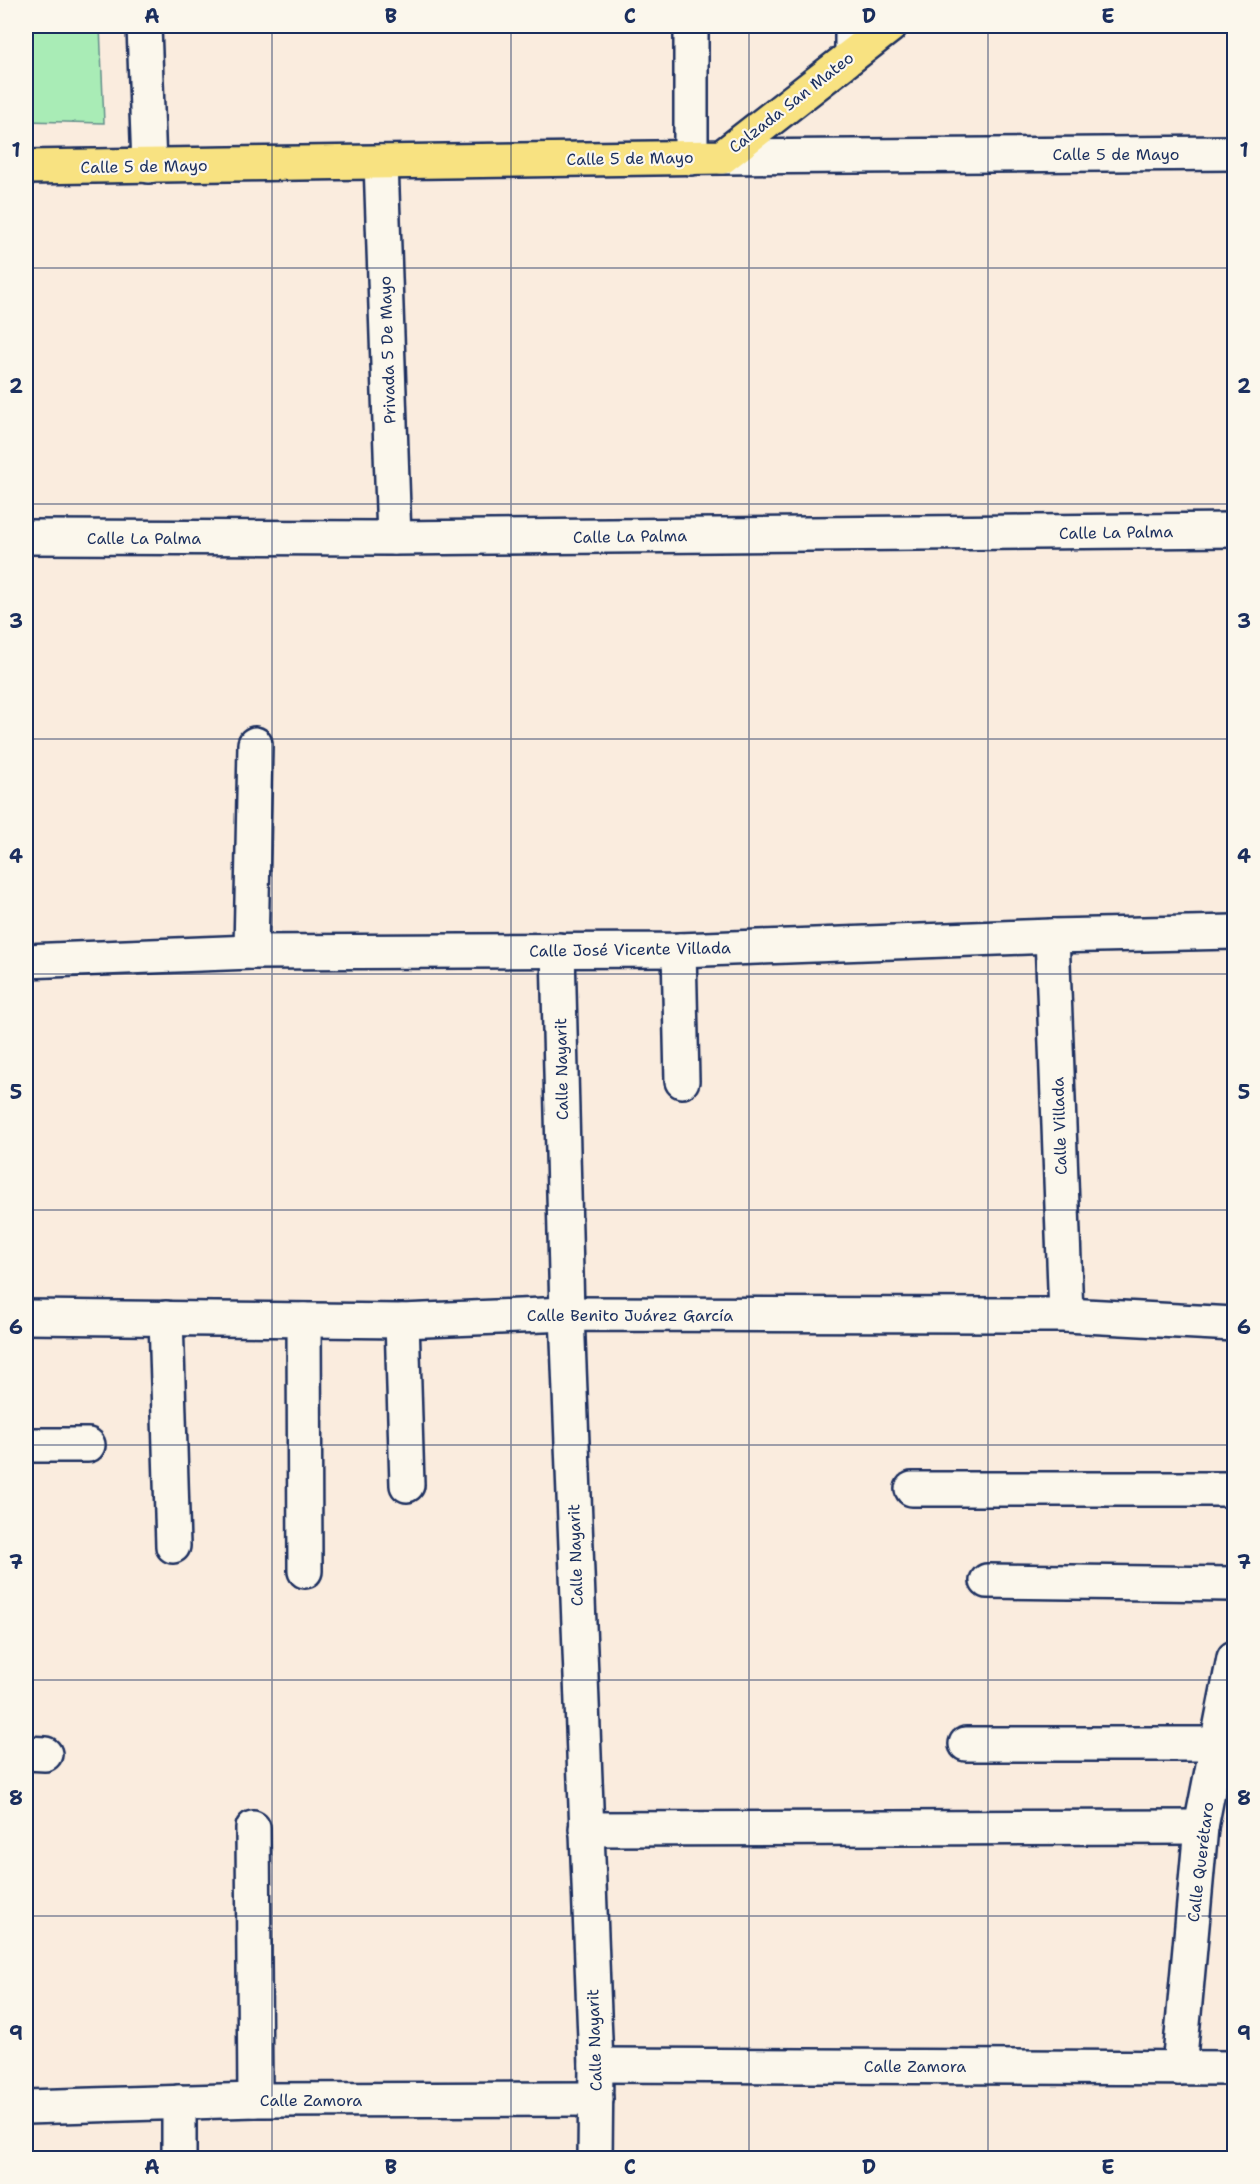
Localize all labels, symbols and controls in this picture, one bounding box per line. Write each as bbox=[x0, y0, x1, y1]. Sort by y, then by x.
text: A bbox=[144, 3, 160, 29]
text: B bbox=[385, 3, 397, 29]
text: C bbox=[624, 3, 636, 29]
text: D bbox=[862, 3, 876, 29]
text: E bbox=[1101, 3, 1115, 29]
street label: Calzada San Mateo bbox=[725, 47, 858, 158]
text: 1 bbox=[11, 137, 21, 163]
text: 1 bbox=[1239, 137, 1249, 163]
street label: Calle 5 de Mayo bbox=[1052, 144, 1180, 165]
street label: Calle 5 de Mayo bbox=[566, 147, 694, 170]
street label: Calle 5 de Mayo bbox=[80, 155, 208, 178]
street label: Privada 5 De Mayo bbox=[374, 276, 401, 424]
text: 2 bbox=[9, 373, 23, 399]
text: 2 bbox=[1237, 373, 1251, 399]
street label: Calle La Palma bbox=[1059, 521, 1173, 544]
street label: Calle La Palma bbox=[573, 525, 687, 548]
street label: Calle La Palma bbox=[87, 528, 201, 549]
text: 3 bbox=[9, 608, 23, 634]
text: 3 bbox=[1237, 608, 1251, 634]
text: 4 bbox=[9, 843, 23, 869]
text: 4 bbox=[1237, 843, 1251, 869]
street label: Calle José Vicente Villada bbox=[529, 937, 731, 962]
street label: Calle Nayarit bbox=[550, 1018, 573, 1120]
street label: Calle Villada bbox=[1047, 1077, 1072, 1175]
text: 5 bbox=[10, 1079, 22, 1105]
text: 5 bbox=[1238, 1079, 1250, 1105]
street label: Calle Benito Juárez García bbox=[527, 1305, 733, 1326]
text: 6 bbox=[9, 1314, 23, 1340]
text: 6 bbox=[1237, 1314, 1251, 1340]
street label: Calle Nayarit bbox=[563, 1503, 588, 1606]
text: 7 bbox=[9, 1549, 23, 1575]
text: 7 bbox=[1237, 1549, 1251, 1575]
text: 8 bbox=[9, 1785, 23, 1811]
text: 8 bbox=[1237, 1785, 1251, 1811]
street label: Calle Querétaro bbox=[1183, 1801, 1218, 1923]
street label: Calle Nayarit bbox=[582, 1988, 607, 2091]
text: 9 bbox=[9, 2020, 23, 2046]
text: 9 bbox=[1237, 2020, 1251, 2046]
street label: Calle Zamora bbox=[864, 2056, 966, 2077]
street label: Calle Zamora bbox=[260, 2090, 362, 2111]
text: A bbox=[144, 2154, 160, 2180]
text: B bbox=[385, 2154, 397, 2180]
text: C bbox=[624, 2154, 636, 2180]
text: D bbox=[862, 2154, 876, 2180]
text: E bbox=[1101, 2154, 1115, 2180]

